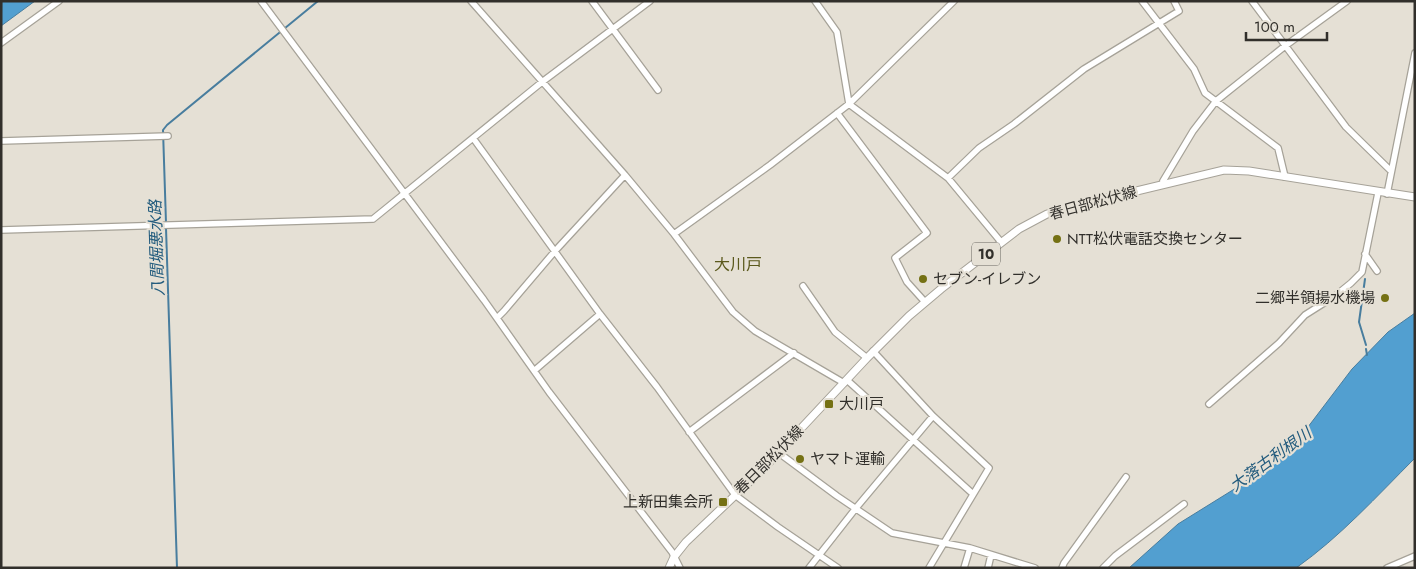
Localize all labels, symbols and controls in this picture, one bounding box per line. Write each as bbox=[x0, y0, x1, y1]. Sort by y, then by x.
scale bar bbox=[1246, 10, 1327, 42]
text: 100 m bbox=[1254, 16, 1295, 38]
street label: 春日部松伏線 bbox=[1047, 181, 1139, 225]
water label: 八間堀悪水路 bbox=[143, 198, 170, 296]
place label: NTT松伏電話交換センター bbox=[1067, 228, 1243, 250]
marker: NTT松伏電話交換センター bbox=[1051, 233, 1063, 245]
road number: 10 bbox=[972, 242, 1000, 266]
district label: 大川戸 bbox=[714, 253, 762, 276]
place label: セブン-イレブン bbox=[933, 268, 1041, 290]
marker: セブン-イレブン bbox=[917, 273, 929, 285]
place label: 二郷半領揚水機場 bbox=[1255, 287, 1375, 309]
marker: 二郷半領揚水機場 bbox=[1379, 292, 1391, 304]
place label: 大川戸 bbox=[839, 393, 884, 415]
marker: 大川戸 bbox=[823, 398, 835, 410]
street label: 春日部松伏線 bbox=[729, 420, 809, 500]
water label: 大落古利根川 bbox=[1225, 421, 1317, 497]
place label: ヤマト運輸 bbox=[810, 448, 885, 470]
marker: ヤマト運輸 bbox=[794, 453, 806, 465]
place label: 上新田集会所 bbox=[623, 491, 713, 513]
marker: 上新田集会所 bbox=[717, 496, 729, 508]

